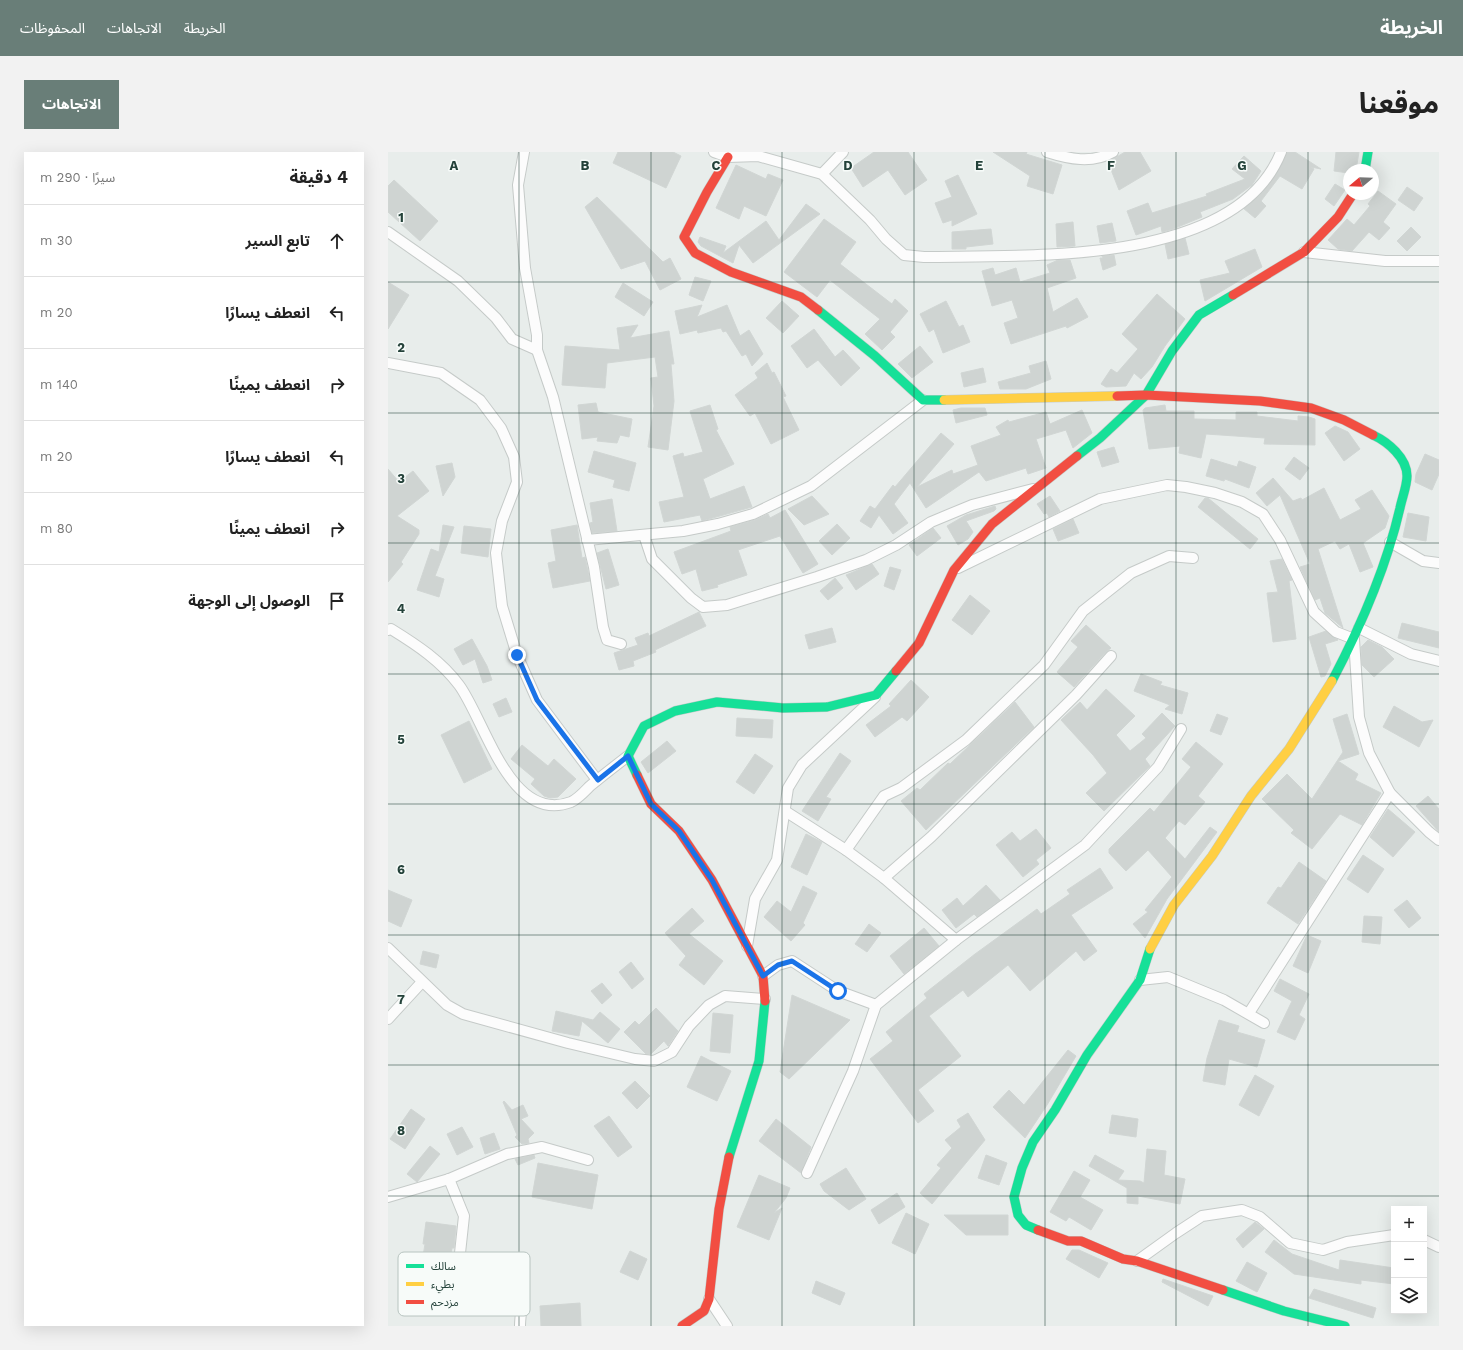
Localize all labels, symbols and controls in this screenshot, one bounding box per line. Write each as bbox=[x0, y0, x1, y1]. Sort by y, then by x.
text: الخريطة bbox=[1380, 16, 1443, 39]
text: المحفوظات bbox=[20, 20, 85, 36]
text: الاتجاهات bbox=[107, 20, 162, 36]
text: الخريطة bbox=[184, 20, 226, 36]
button: الاتجاهات bbox=[24, 80, 119, 129]
text: موقعنا bbox=[1359, 87, 1439, 120]
text: A bbox=[450, 158, 459, 173]
text: B bbox=[581, 158, 590, 173]
text: C bbox=[712, 158, 721, 173]
text: D bbox=[843, 158, 853, 173]
text: E bbox=[975, 158, 983, 173]
text: F bbox=[1107, 158, 1115, 173]
text: G bbox=[1237, 158, 1247, 173]
north arrow bbox=[1343, 164, 1379, 200]
text: 4 دقيقة bbox=[289, 167, 348, 187]
text: سيرًا · 290 m bbox=[40, 170, 115, 185]
text: 1 bbox=[398, 210, 404, 225]
icon: ahead bbox=[326, 230, 348, 252]
text: تابع السير bbox=[246, 232, 310, 250]
text: 30 m bbox=[40, 233, 73, 248]
icon: left bbox=[326, 302, 348, 324]
text: انعطف يسارًا bbox=[225, 304, 310, 322]
text: 20 m bbox=[40, 305, 73, 320]
text: 2 bbox=[397, 340, 405, 355]
icon: right bbox=[326, 374, 348, 396]
text: انعطف يمينًا bbox=[229, 376, 310, 394]
text: 140 m bbox=[40, 377, 78, 392]
icon: left bbox=[326, 446, 348, 468]
text: انعطف يسارًا bbox=[225, 448, 310, 466]
text: 20 m bbox=[40, 449, 73, 464]
text: 3 bbox=[397, 471, 405, 486]
icon: right bbox=[326, 518, 348, 540]
text: انعطف يمينًا bbox=[229, 520, 310, 538]
text: 80 m bbox=[40, 521, 73, 536]
icon: arrive bbox=[326, 590, 348, 612]
text: الوصول إلى الوجهة bbox=[188, 592, 310, 610]
text: 4 bbox=[397, 601, 406, 616]
route end bbox=[508, 646, 526, 664]
text: 5 bbox=[397, 732, 405, 747]
text: 6 bbox=[397, 862, 405, 877]
route start bbox=[829, 982, 847, 1000]
text: 7 bbox=[397, 992, 405, 1007]
text: 8 bbox=[397, 1123, 405, 1138]
map controls bbox=[1391, 1206, 1427, 1314]
button: + bbox=[1391, 1206, 1427, 1242]
button: − bbox=[1391, 1242, 1427, 1278]
legend bbox=[398, 1252, 530, 1316]
text: سالك bbox=[431, 1260, 456, 1273]
text: بطيء bbox=[431, 1278, 454, 1294]
button: layers bbox=[1391, 1278, 1427, 1314]
text: مزدحم bbox=[431, 1296, 459, 1311]

